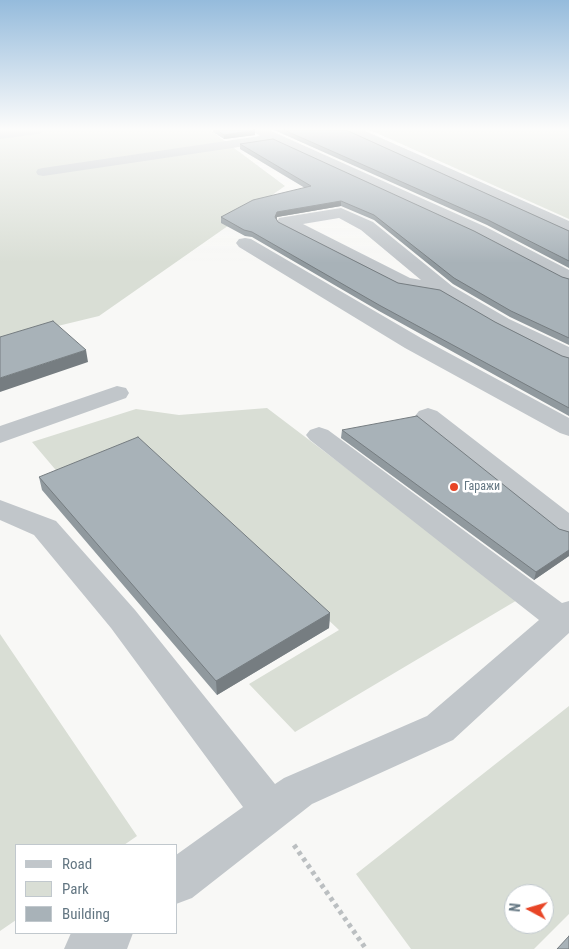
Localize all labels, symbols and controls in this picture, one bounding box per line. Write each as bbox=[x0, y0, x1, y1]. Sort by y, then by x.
place label: Гаражи bbox=[464, 480, 500, 494]
marker: Гаражи bbox=[448, 481, 460, 493]
legend bbox=[15, 844, 178, 934]
text: Road bbox=[62, 855, 92, 873]
text: Park bbox=[62, 880, 89, 898]
north arrow bbox=[504, 884, 554, 934]
text: N bbox=[507, 902, 523, 913]
text: Building bbox=[62, 905, 110, 923]

